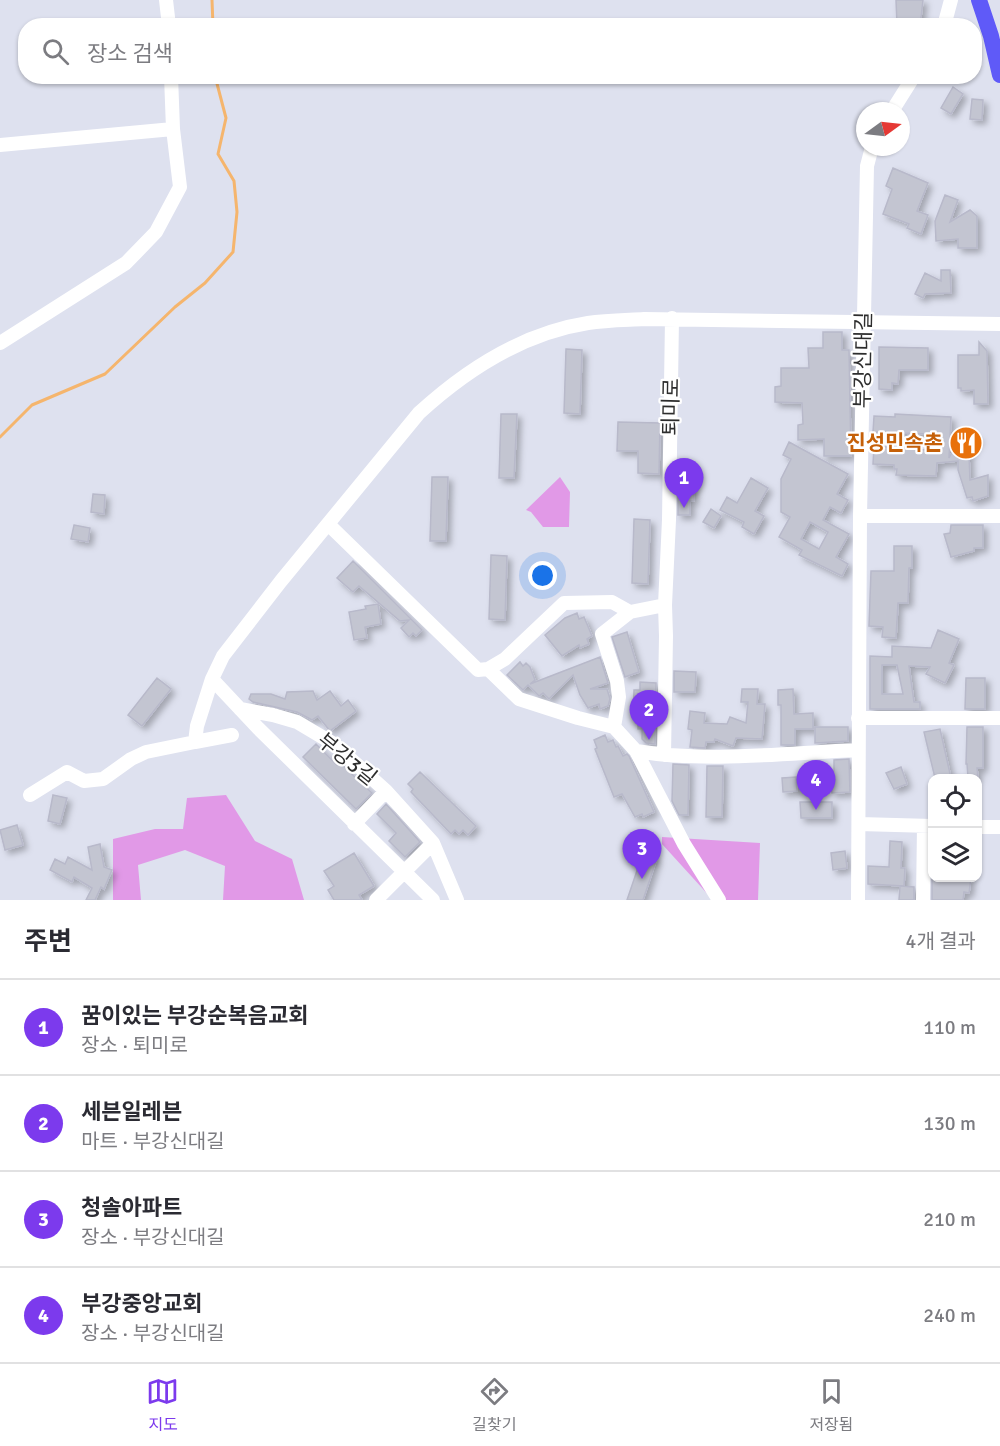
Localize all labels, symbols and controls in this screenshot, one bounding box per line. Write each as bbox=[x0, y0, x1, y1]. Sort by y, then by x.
search box bbox=[18, 18, 982, 84]
icon: search bbox=[39, 35, 72, 68]
text: 장소 검색 bbox=[87, 40, 173, 67]
north arrow bbox=[856, 102, 910, 156]
street label: 부강신대길 bbox=[849, 311, 877, 409]
street label: 퇴미로 bbox=[657, 378, 685, 436]
restaurant icon: 진성민속촌 bbox=[948, 425, 984, 461]
place label: 진성민속촌 bbox=[846, 430, 943, 456]
pin: 1 bbox=[664, 458, 704, 508]
your location bbox=[528, 561, 557, 590]
pin: 2 bbox=[630, 690, 668, 740]
street label: 부강3길 bbox=[312, 727, 382, 791]
pin: 4 bbox=[796, 760, 836, 810]
map controls bbox=[928, 774, 982, 882]
button: locate bbox=[928, 774, 982, 828]
button: layers bbox=[928, 828, 982, 882]
pin: 3 bbox=[622, 830, 662, 879]
text: 주변 bbox=[24, 926, 72, 958]
text: 4개 결과 bbox=[906, 929, 976, 954]
text: 꿈이있는 부강순복음교회 bbox=[81, 1002, 308, 1029]
text: 1 bbox=[38, 1015, 49, 1040]
text: 110 m bbox=[923, 1015, 976, 1040]
text: 장소 · 퇴미로 bbox=[81, 1033, 188, 1058]
text: 세븐일레븐 bbox=[81, 1098, 182, 1125]
text: 2 bbox=[38, 1111, 49, 1136]
text: 130 m bbox=[923, 1111, 976, 1136]
text: 마트 · 부강신대길 bbox=[81, 1129, 225, 1154]
text: 청솔아파트 bbox=[81, 1194, 182, 1221]
text: 3 bbox=[38, 1207, 49, 1232]
text: 210 m bbox=[923, 1207, 976, 1232]
text: 장소 · 부강신대길 bbox=[81, 1225, 225, 1250]
text: 부강중앙교회 bbox=[81, 1290, 202, 1317]
text: 4 bbox=[38, 1303, 49, 1328]
text: 240 m bbox=[923, 1303, 976, 1328]
text: 장소 · 부강신대길 bbox=[81, 1321, 225, 1346]
tab: 지도 bbox=[146, 1375, 179, 1435]
tab: 길찾기 bbox=[472, 1375, 516, 1435]
tab: 저장됨 bbox=[809, 1375, 854, 1435]

